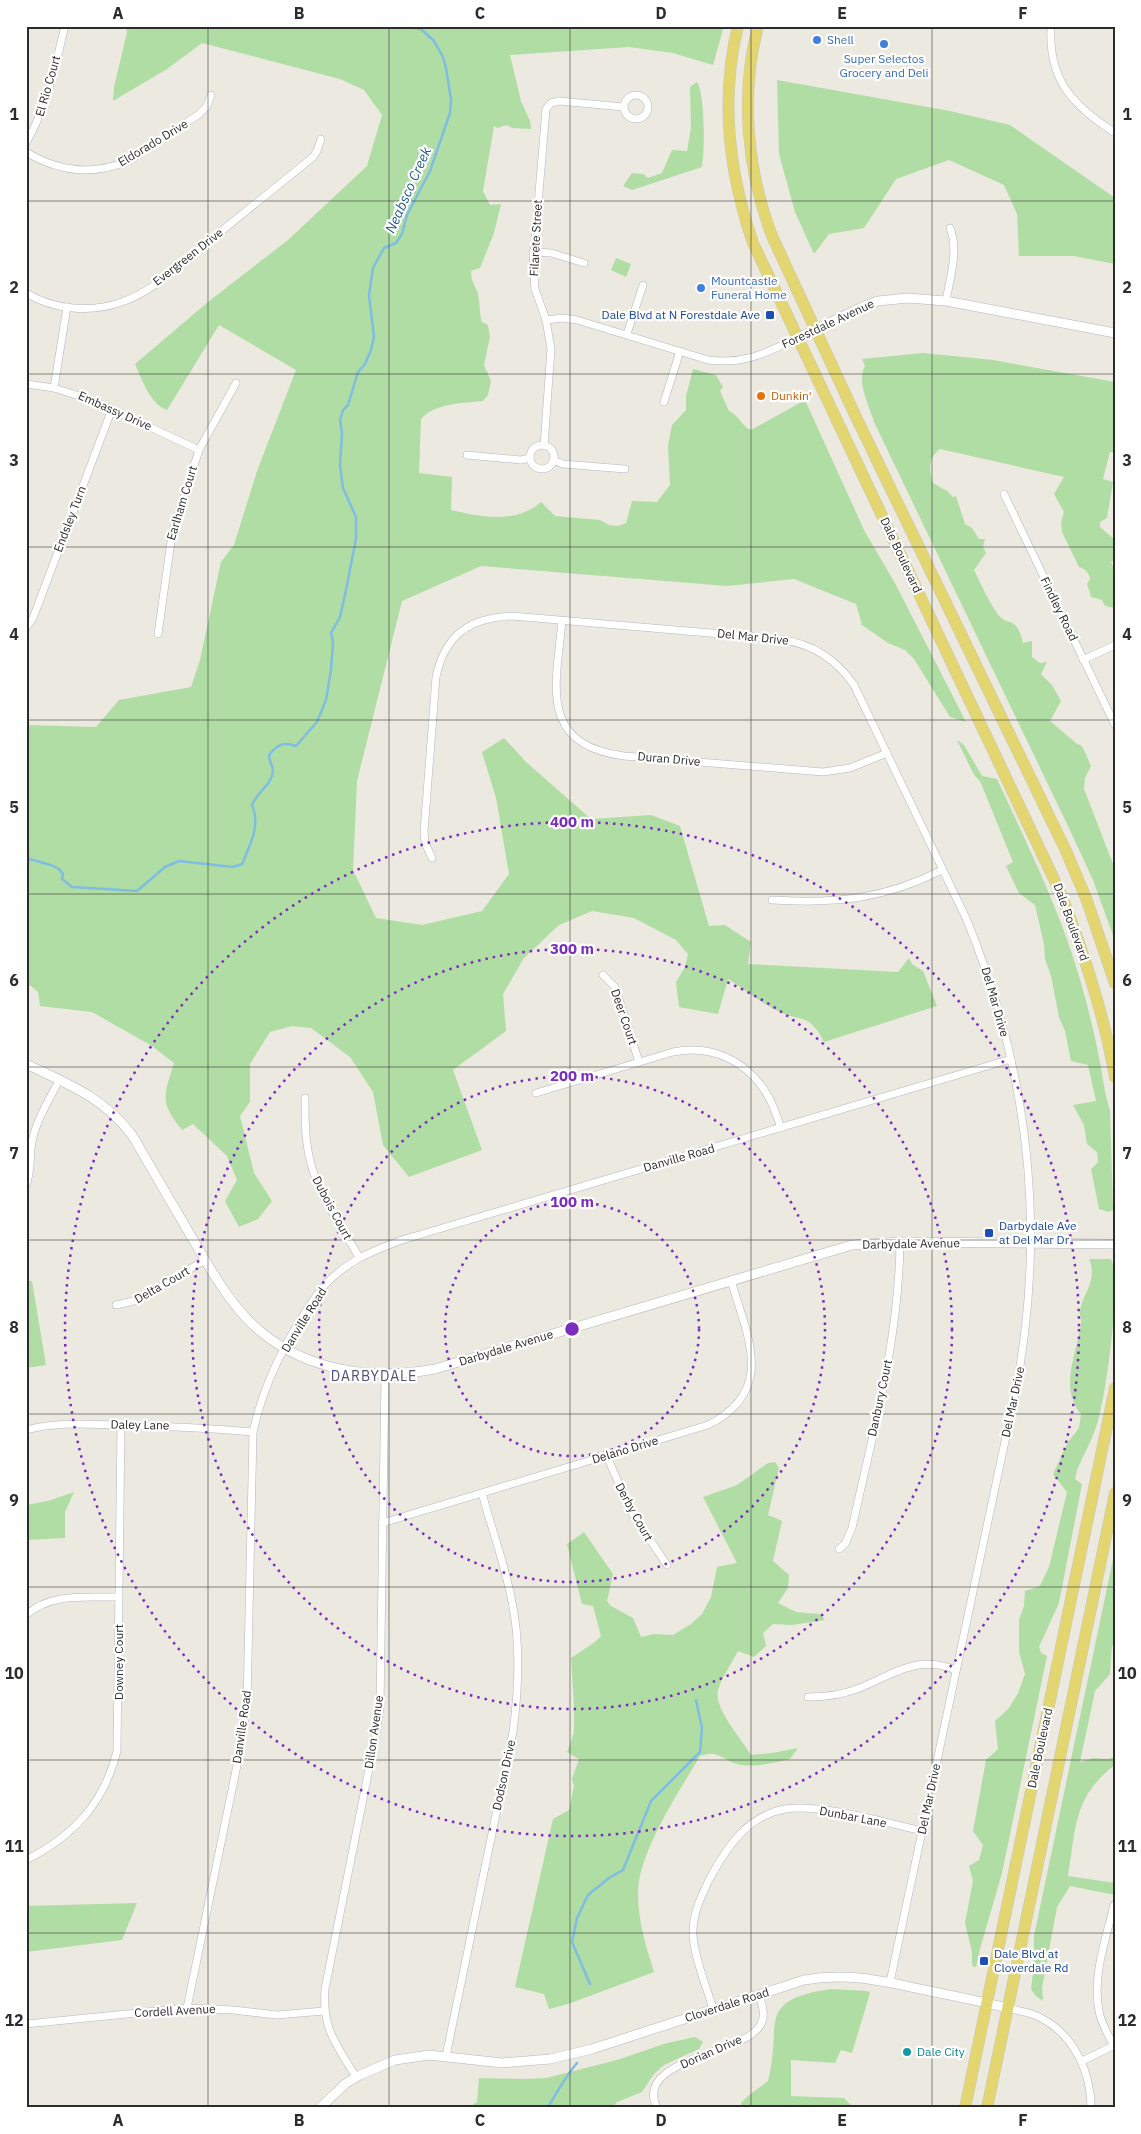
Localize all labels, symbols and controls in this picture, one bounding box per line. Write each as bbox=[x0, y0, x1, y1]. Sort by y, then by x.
text: A bbox=[113, 3, 124, 23]
text: B bbox=[294, 3, 305, 23]
text: C bbox=[475, 3, 485, 23]
text: D bbox=[655, 3, 667, 23]
text: E bbox=[837, 3, 847, 23]
text: F bbox=[1018, 3, 1028, 23]
place label: Shell bbox=[827, 32, 854, 47]
marker: Shell bbox=[811, 34, 823, 46]
marker: Super Selectos Grocery and Deli bbox=[878, 38, 890, 50]
place label: Super Selectos Grocery and Deli bbox=[839, 51, 929, 80]
street label: El Rio Court bbox=[32, 54, 63, 118]
text: 1 bbox=[9, 104, 19, 124]
text: 1 bbox=[1122, 104, 1132, 124]
street label: Eldorado Drive bbox=[115, 116, 191, 169]
water label: Neabsco Creek bbox=[381, 144, 435, 236]
street label: Filarete Street bbox=[526, 199, 545, 277]
street label: Evergreen Drive bbox=[150, 224, 226, 289]
place label: Mountcastle Funeral Home bbox=[711, 273, 787, 302]
text: 2 bbox=[9, 277, 19, 297]
text: 2 bbox=[1122, 277, 1132, 297]
marker: Mountcastle Funeral Home bbox=[695, 282, 707, 294]
street label: Forestdale Avenue bbox=[779, 295, 877, 351]
place label: Dale Blvd at N Forestdale Ave bbox=[602, 307, 760, 322]
marker: Dale Blvd at N Forestdale Ave bbox=[764, 309, 776, 321]
street label: Embassy Drive bbox=[76, 388, 155, 434]
place label: Dunkin' bbox=[771, 388, 812, 403]
marker: Dunkin' bbox=[755, 390, 767, 402]
text: 3 bbox=[9, 450, 19, 470]
text: 3 bbox=[1122, 450, 1132, 470]
street label: Earlham Court bbox=[163, 464, 200, 542]
street label: Endsley Turn bbox=[50, 484, 89, 554]
street label: Dale Boulevard bbox=[877, 515, 926, 595]
street label: Findley Road bbox=[1037, 574, 1081, 643]
text: 4 bbox=[9, 624, 19, 644]
text: 4 bbox=[1122, 624, 1132, 644]
street label: Del Mar Drive bbox=[716, 625, 790, 648]
street label: Duran Drive bbox=[637, 748, 702, 769]
text: 5 bbox=[9, 797, 19, 817]
text: 5 bbox=[1122, 797, 1132, 817]
text: 400 m bbox=[550, 812, 594, 831]
street label: Dale Boulevard bbox=[1050, 881, 1093, 963]
text: 300 m bbox=[550, 939, 594, 958]
street label: Del Mar Drive bbox=[978, 965, 1013, 1039]
text: 6 bbox=[9, 970, 19, 990]
text: 6 bbox=[1122, 970, 1132, 990]
street label: Deer Court bbox=[608, 987, 641, 1047]
text: 200 m bbox=[550, 1066, 594, 1085]
street label: Danville Road bbox=[641, 1140, 716, 1175]
text: 7 bbox=[9, 1143, 19, 1163]
text: 7 bbox=[1122, 1143, 1132, 1163]
street label: Dubois Court bbox=[309, 1173, 355, 1242]
text: 100 m bbox=[550, 1192, 594, 1211]
place label: Darbydale Ave at Del Mar Dr bbox=[999, 1218, 1077, 1247]
marker: Darbydale Ave at Del Mar Dr bbox=[983, 1227, 995, 1239]
street label: Darbydale Avenue bbox=[862, 1235, 960, 1252]
street label: Delta Court bbox=[132, 1263, 192, 1306]
street label: Danville Road bbox=[278, 1285, 329, 1355]
text: 8 bbox=[9, 1317, 19, 1337]
text: 8 bbox=[1122, 1317, 1132, 1337]
centre of rings bbox=[563, 1320, 581, 1338]
street label: Darbydale Avenue bbox=[457, 1326, 555, 1369]
street label: Danbury Court bbox=[864, 1358, 895, 1438]
street label: Del Mar Drive bbox=[998, 1365, 1027, 1439]
district label: DARBYDALE bbox=[331, 1367, 417, 1385]
street label: Daley Lane bbox=[110, 1416, 170, 1433]
street label: Delano Drive bbox=[590, 1432, 660, 1467]
street label: Derby Court bbox=[612, 1480, 657, 1544]
text: 9 bbox=[9, 1490, 19, 1510]
text: 9 bbox=[1122, 1490, 1132, 1510]
street label: Downey Court bbox=[111, 1624, 126, 1700]
text: 10 bbox=[4, 1663, 24, 1683]
text: 10 bbox=[1117, 1663, 1137, 1683]
street label: Danville Road bbox=[229, 1689, 254, 1764]
street label: Dillon Avenue bbox=[361, 1694, 386, 1770]
street label: Dale Boulevard bbox=[1024, 1706, 1055, 1789]
street label: Dodson Drive bbox=[489, 1738, 518, 1812]
street label: Del Mar Drive bbox=[914, 1762, 943, 1836]
street label: Dunbar Lane bbox=[818, 1803, 888, 1830]
text: 11 bbox=[4, 1836, 24, 1856]
text: 11 bbox=[1117, 1836, 1137, 1856]
place label: Dale Blvd at Cloverdale Rd bbox=[994, 1946, 1069, 1975]
marker: Dale Blvd at Cloverdale Rd bbox=[978, 1955, 990, 1967]
street label: Cloverdale Road bbox=[683, 1984, 771, 2025]
street label: Cordell Avenue bbox=[134, 2001, 216, 2020]
text: 12 bbox=[4, 2010, 24, 2030]
text: 12 bbox=[1117, 2010, 1137, 2030]
street label: Dorian Drive bbox=[678, 2031, 744, 2072]
place label: Dale City bbox=[917, 2044, 965, 2059]
marker: Dale City bbox=[901, 2046, 913, 2058]
text: A bbox=[113, 2110, 124, 2130]
text: B bbox=[294, 2110, 305, 2130]
text: C bbox=[475, 2110, 485, 2130]
text: D bbox=[655, 2110, 667, 2130]
text: E bbox=[837, 2110, 847, 2130]
text: F bbox=[1018, 2110, 1028, 2130]

